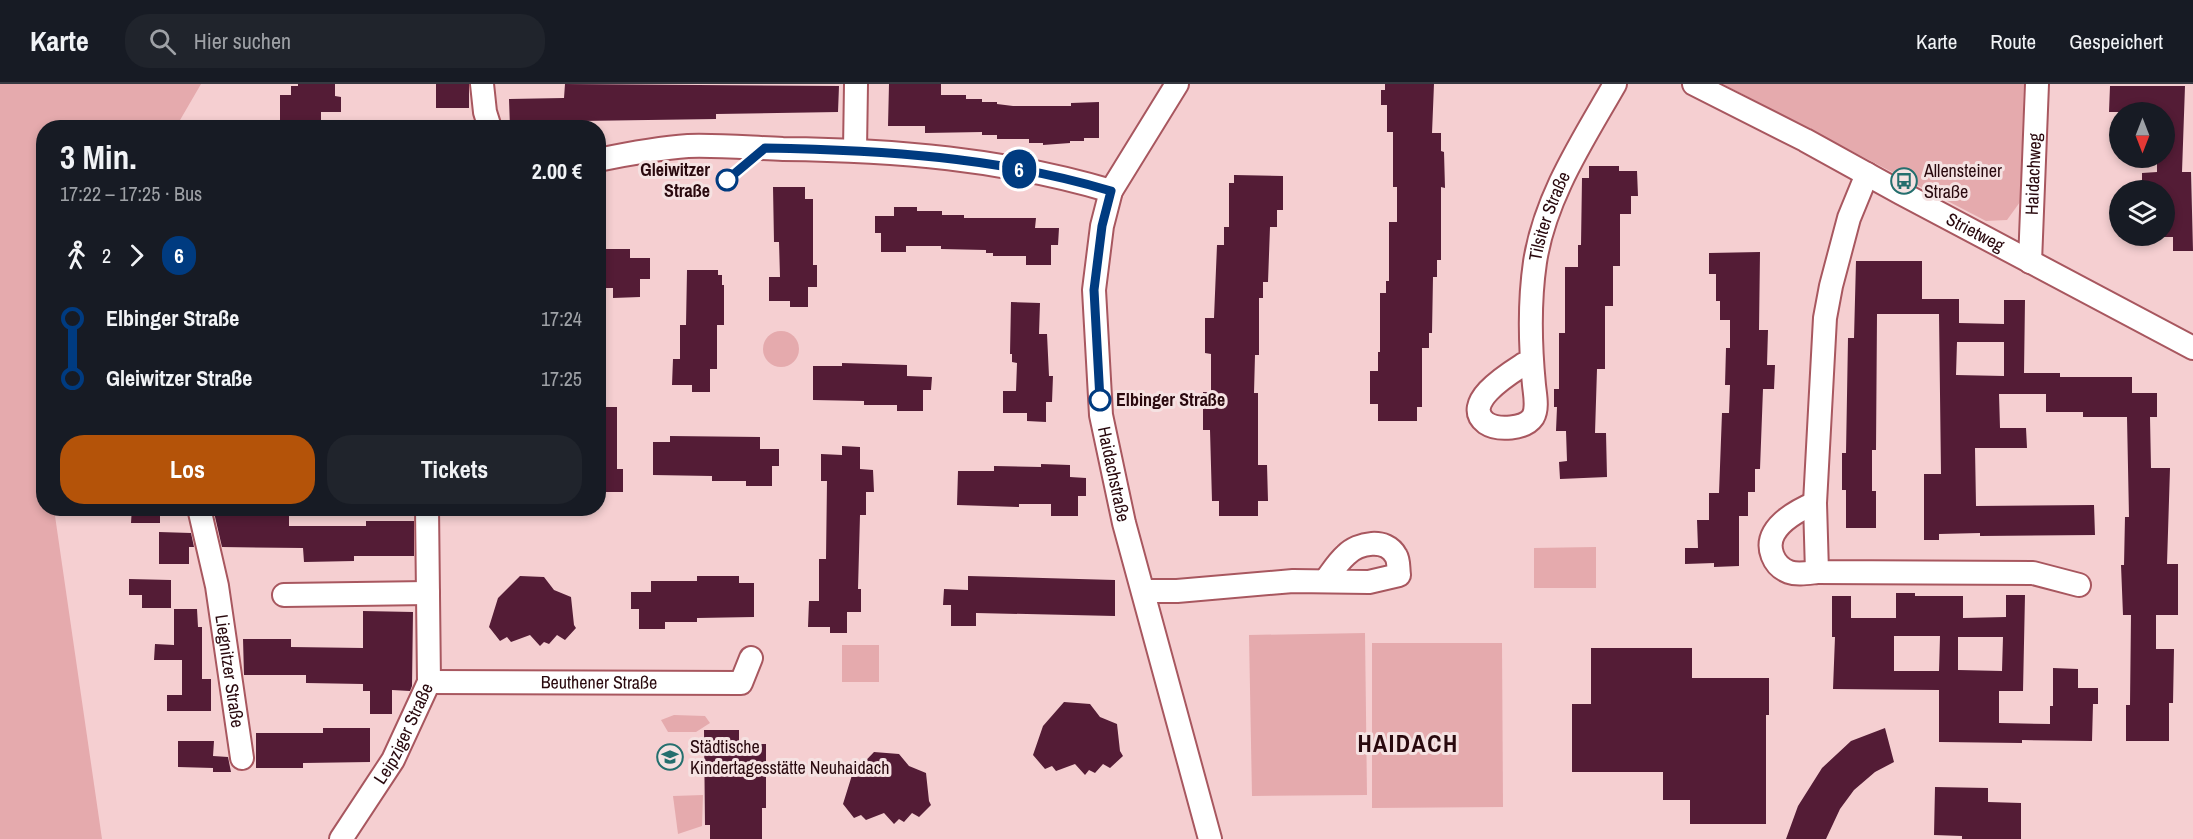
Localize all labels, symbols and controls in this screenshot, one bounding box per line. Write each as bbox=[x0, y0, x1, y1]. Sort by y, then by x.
search box bbox=[125, 14, 545, 68]
text: Karte bbox=[30, 22, 89, 60]
icon: search bbox=[146, 25, 179, 58]
text: Hier suchen bbox=[194, 26, 291, 56]
text: Karte bbox=[1916, 27, 1957, 56]
text: Route bbox=[1990, 27, 2036, 56]
text: Gespeichert bbox=[2069, 27, 2163, 56]
north arrow bbox=[2109, 102, 2175, 168]
map controls bbox=[2109, 102, 2175, 246]
street label: Haidachweg bbox=[2019, 132, 2047, 216]
text: 3 Min. bbox=[60, 135, 137, 179]
line badge: 6 bbox=[1000, 150, 1038, 188]
text: 6 bbox=[1014, 155, 1024, 184]
text: 2.00 € bbox=[532, 156, 582, 186]
place label: Gleiwitzer Straße bbox=[640, 157, 710, 203]
place label: Allensteiner Straße bbox=[1923, 158, 2002, 204]
bus stop icon: Allensteiner Straße bbox=[1889, 166, 1919, 196]
street label: Tilsiter Straße bbox=[1522, 167, 1576, 263]
marker: Gleiwitzer Straße bbox=[716, 169, 738, 191]
text: 17:22 – 17:25 · Bus bbox=[60, 180, 202, 207]
button: layers bbox=[2109, 180, 2175, 246]
street label: Strietweg bbox=[1942, 206, 2010, 258]
icon: walk bbox=[60, 239, 93, 272]
icon: forward bbox=[120, 239, 153, 272]
text: 6 bbox=[174, 241, 184, 270]
text: 2 bbox=[102, 242, 111, 269]
text: Elbinger Straße bbox=[106, 303, 239, 333]
text: 17:24 bbox=[541, 305, 582, 332]
text: Gleiwitzer Straße bbox=[106, 363, 252, 393]
text: 17:25 bbox=[541, 365, 582, 392]
place label: Elbinger Straße bbox=[1116, 387, 1225, 412]
marker: Elbinger Straße bbox=[1089, 389, 1111, 411]
street label: Haidachstraße bbox=[1092, 424, 1136, 524]
button: Los bbox=[60, 435, 315, 504]
button: Tickets bbox=[327, 435, 582, 504]
street label: Liegnitzer Straße bbox=[209, 613, 250, 729]
street label: Beuthener Straße bbox=[541, 669, 657, 695]
street label: Leipziger Straße bbox=[368, 679, 439, 789]
district label: HAIDACH bbox=[1357, 727, 1459, 759]
place label: Städtische Kindertagesstätte Neuhaidach bbox=[690, 734, 889, 780]
school or university icon: Städtische Kindertagesstätte Neuhaidach bbox=[655, 742, 685, 772]

